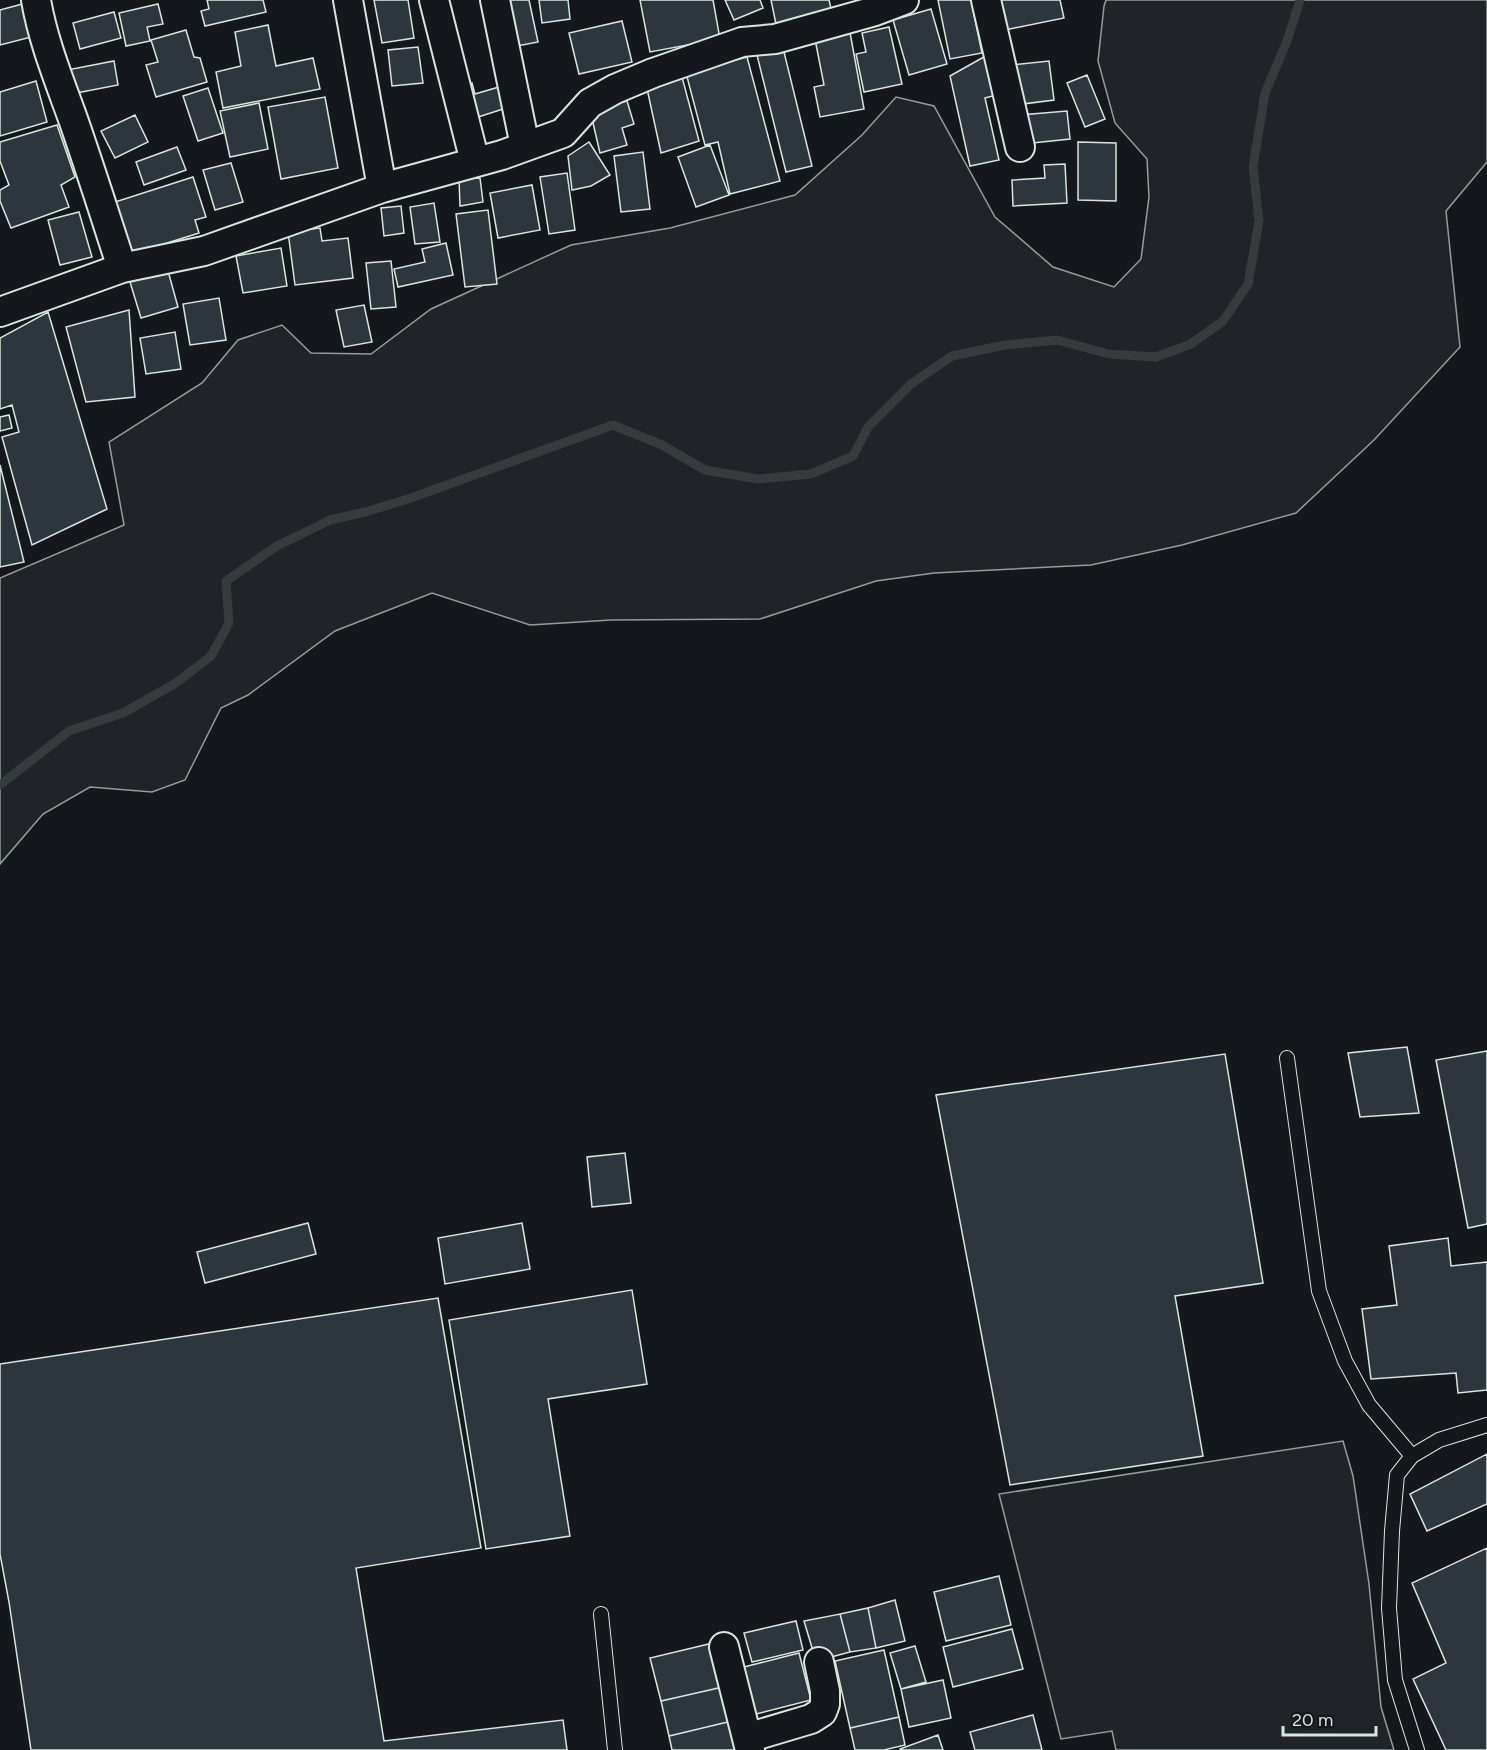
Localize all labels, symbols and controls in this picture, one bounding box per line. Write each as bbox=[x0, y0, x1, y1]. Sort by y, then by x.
scale bar bbox=[1283, 1699, 1376, 1737]
text: 20 m bbox=[1292, 1709, 1333, 1731]

